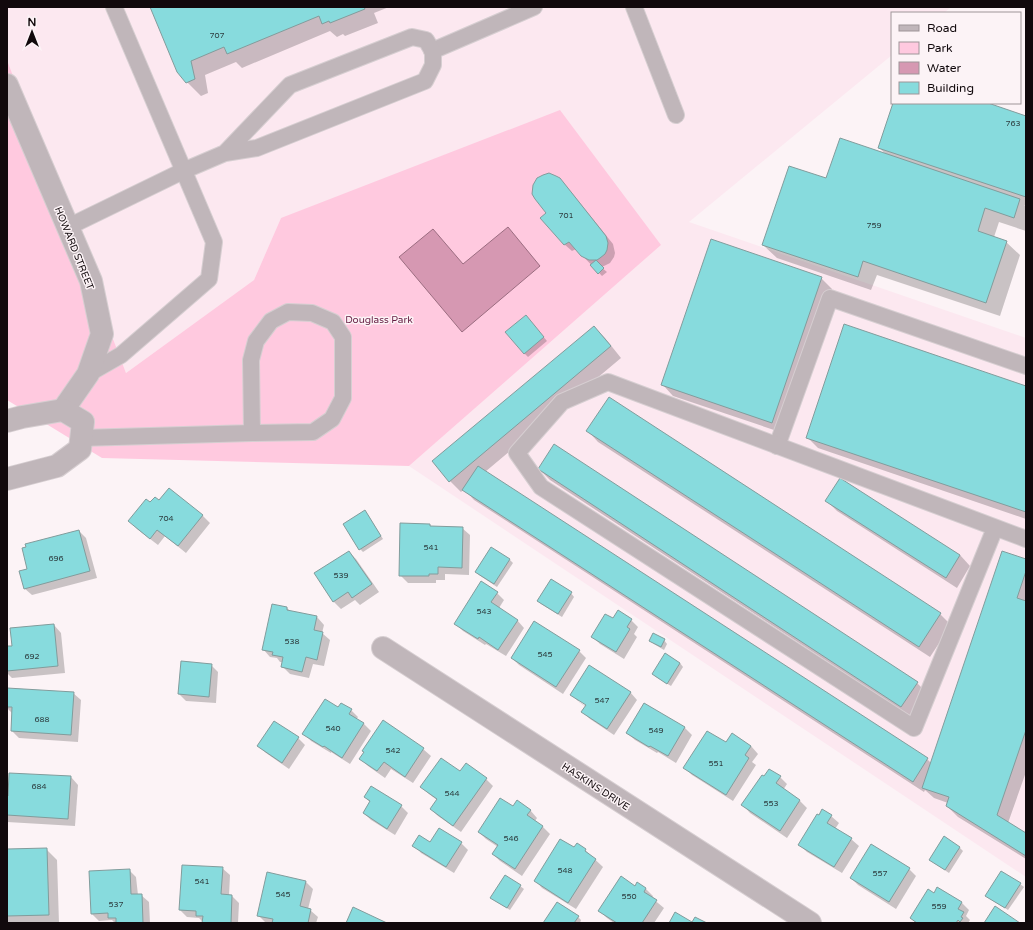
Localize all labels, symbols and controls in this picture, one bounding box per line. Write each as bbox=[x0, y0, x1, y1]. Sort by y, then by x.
north arrow bbox=[12, 12, 52, 52]
legend bbox=[891, 12, 1021, 104]
text: N bbox=[28, 16, 36, 29]
text: Road bbox=[927, 21, 957, 35]
house number: 707 bbox=[209, 31, 225, 40]
text: Park bbox=[927, 41, 953, 55]
text: Water bbox=[927, 61, 962, 75]
text: Building bbox=[927, 81, 974, 95]
house number: 763 bbox=[1005, 119, 1021, 128]
street label: HOWARD STREET bbox=[52, 205, 96, 292]
house number: 701 bbox=[558, 211, 574, 220]
house number: 759 bbox=[866, 221, 882, 230]
park label: Douglass Park bbox=[345, 314, 413, 326]
house number: 704 bbox=[158, 514, 174, 523]
house number: 541 bbox=[423, 543, 439, 552]
house number: 696 bbox=[48, 554, 64, 563]
house number: 539 bbox=[333, 571, 349, 580]
house number: 543 bbox=[476, 607, 492, 616]
house number: 538 bbox=[284, 637, 300, 646]
house number: 545 bbox=[537, 650, 553, 659]
house number: 692 bbox=[24, 652, 40, 661]
house number: 547 bbox=[594, 696, 610, 705]
house number: 688 bbox=[34, 715, 50, 724]
house number: 540 bbox=[325, 724, 341, 733]
house number: 549 bbox=[648, 726, 664, 735]
house number: 542 bbox=[385, 746, 401, 755]
house number: 551 bbox=[708, 759, 724, 768]
street label: HASKINS DRIVE bbox=[559, 760, 632, 813]
house number: 684 bbox=[31, 782, 47, 791]
house number: 544 bbox=[444, 789, 460, 798]
house number: 553 bbox=[763, 799, 779, 808]
house number: 546 bbox=[503, 834, 519, 843]
house number: 548 bbox=[557, 866, 573, 875]
house number: 557 bbox=[872, 869, 888, 878]
house number: 541 bbox=[194, 877, 210, 886]
house number: 545 bbox=[275, 890, 291, 899]
house number: 550 bbox=[621, 892, 637, 901]
house number: 537 bbox=[108, 900, 124, 909]
house number: 559 bbox=[931, 902, 947, 911]

